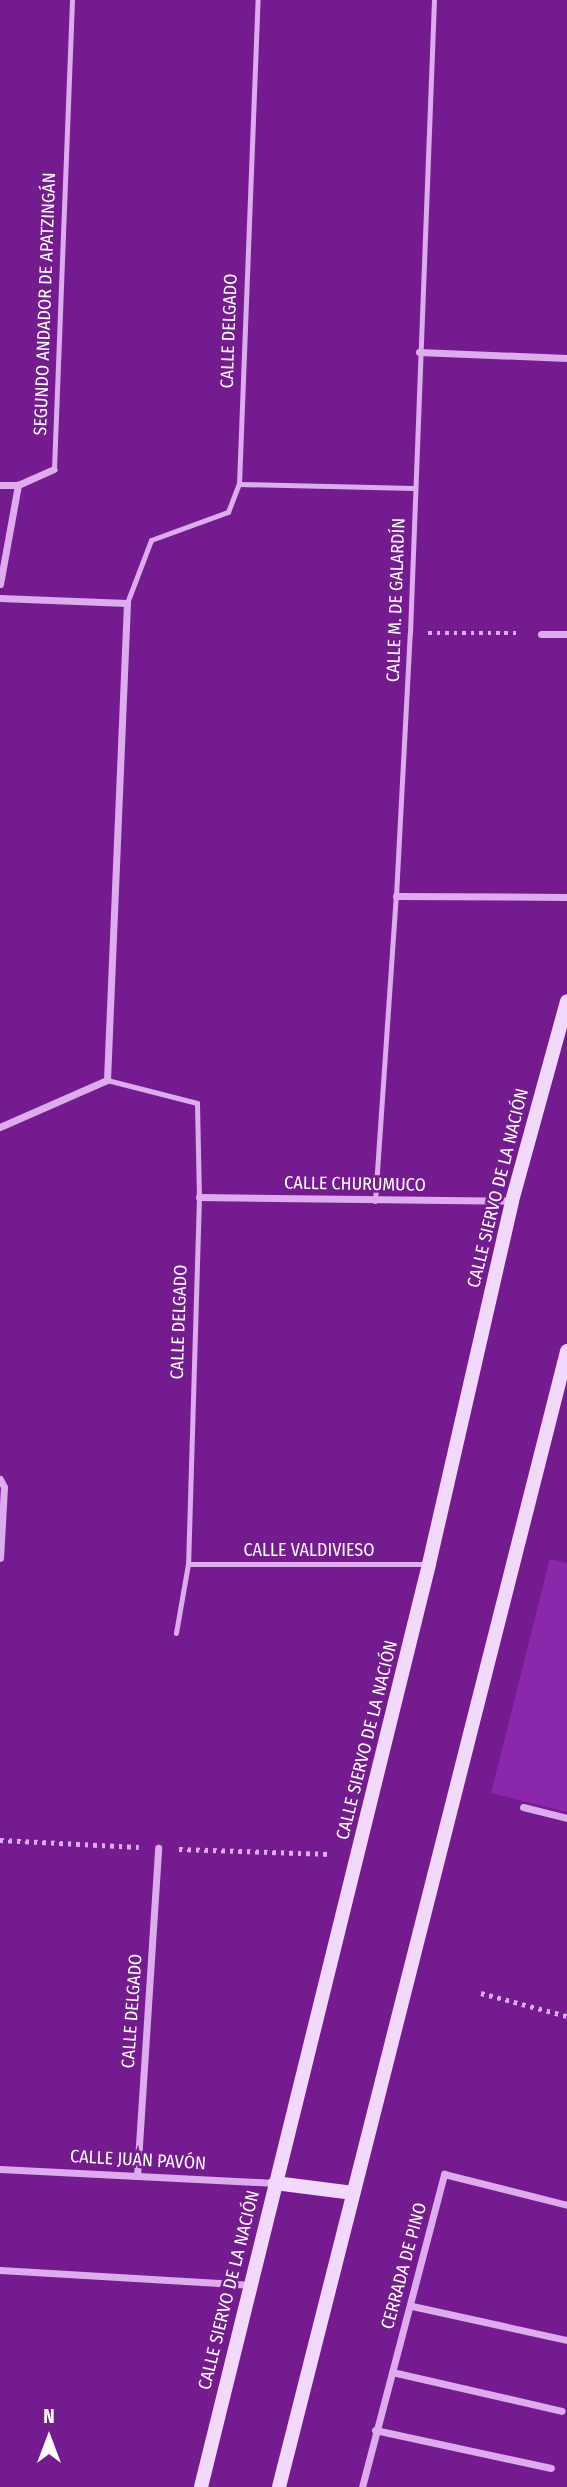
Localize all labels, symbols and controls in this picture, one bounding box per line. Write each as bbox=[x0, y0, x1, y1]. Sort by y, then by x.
street label: SEGUNDO ANDADOR DE APATZINGÁN bbox=[30, 172, 60, 436]
street label: CALLE DELGADO bbox=[216, 273, 242, 389]
street label: CALLE M. DE GALARDÍN bbox=[382, 518, 410, 682]
street label: CALLE SIERVO DE LA NACIÓN bbox=[463, 1086, 533, 1290]
street label: CALLE CHURUMUCO bbox=[284, 1172, 426, 1196]
street label: CALLE DELGADO bbox=[166, 1264, 192, 1380]
street label: CALLE VALDIVIESO bbox=[243, 1539, 375, 1561]
street label: CALLE SIERVO DE LA NACIÓN bbox=[332, 1638, 402, 1842]
street label: CALLE DELGADO bbox=[117, 1953, 147, 2069]
street label: CALLE JUAN PAVÓN bbox=[70, 2146, 206, 2174]
street label: CALLE SIERVO DE LA NACIÓN bbox=[194, 2188, 264, 2392]
street label: CERRADA DE PINO bbox=[377, 2200, 431, 2332]
north arrow bbox=[14, 2403, 84, 2473]
text: N bbox=[43, 2405, 55, 2428]

